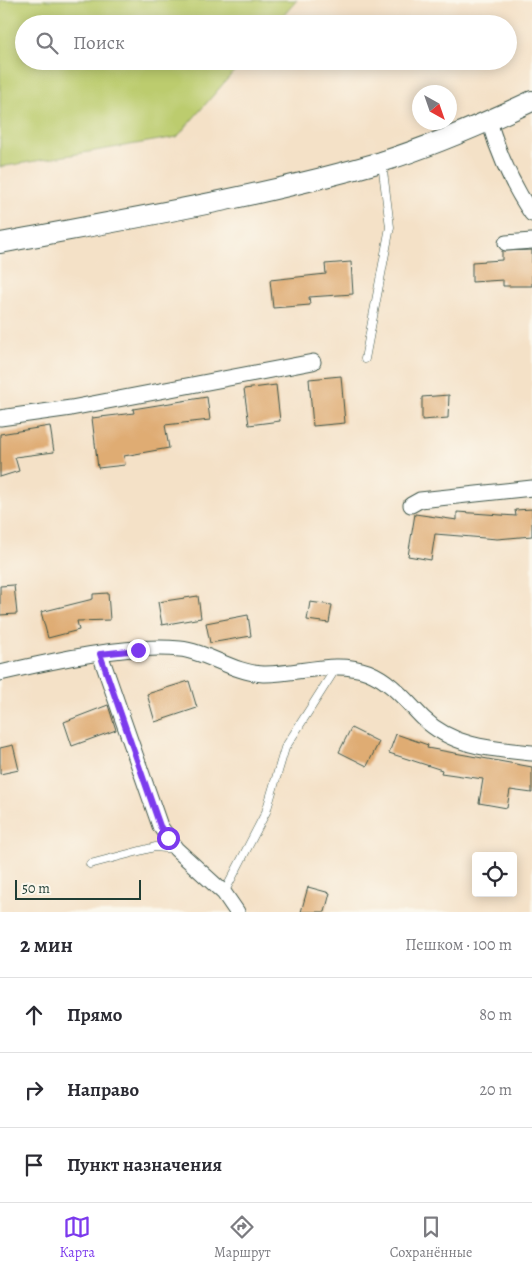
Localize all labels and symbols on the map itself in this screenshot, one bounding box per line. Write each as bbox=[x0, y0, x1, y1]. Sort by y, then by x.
north arrow bbox=[412, 85, 457, 130]
route end bbox=[127, 639, 150, 662]
route start bbox=[157, 827, 180, 850]
scale bar bbox=[15, 877, 141, 900]

